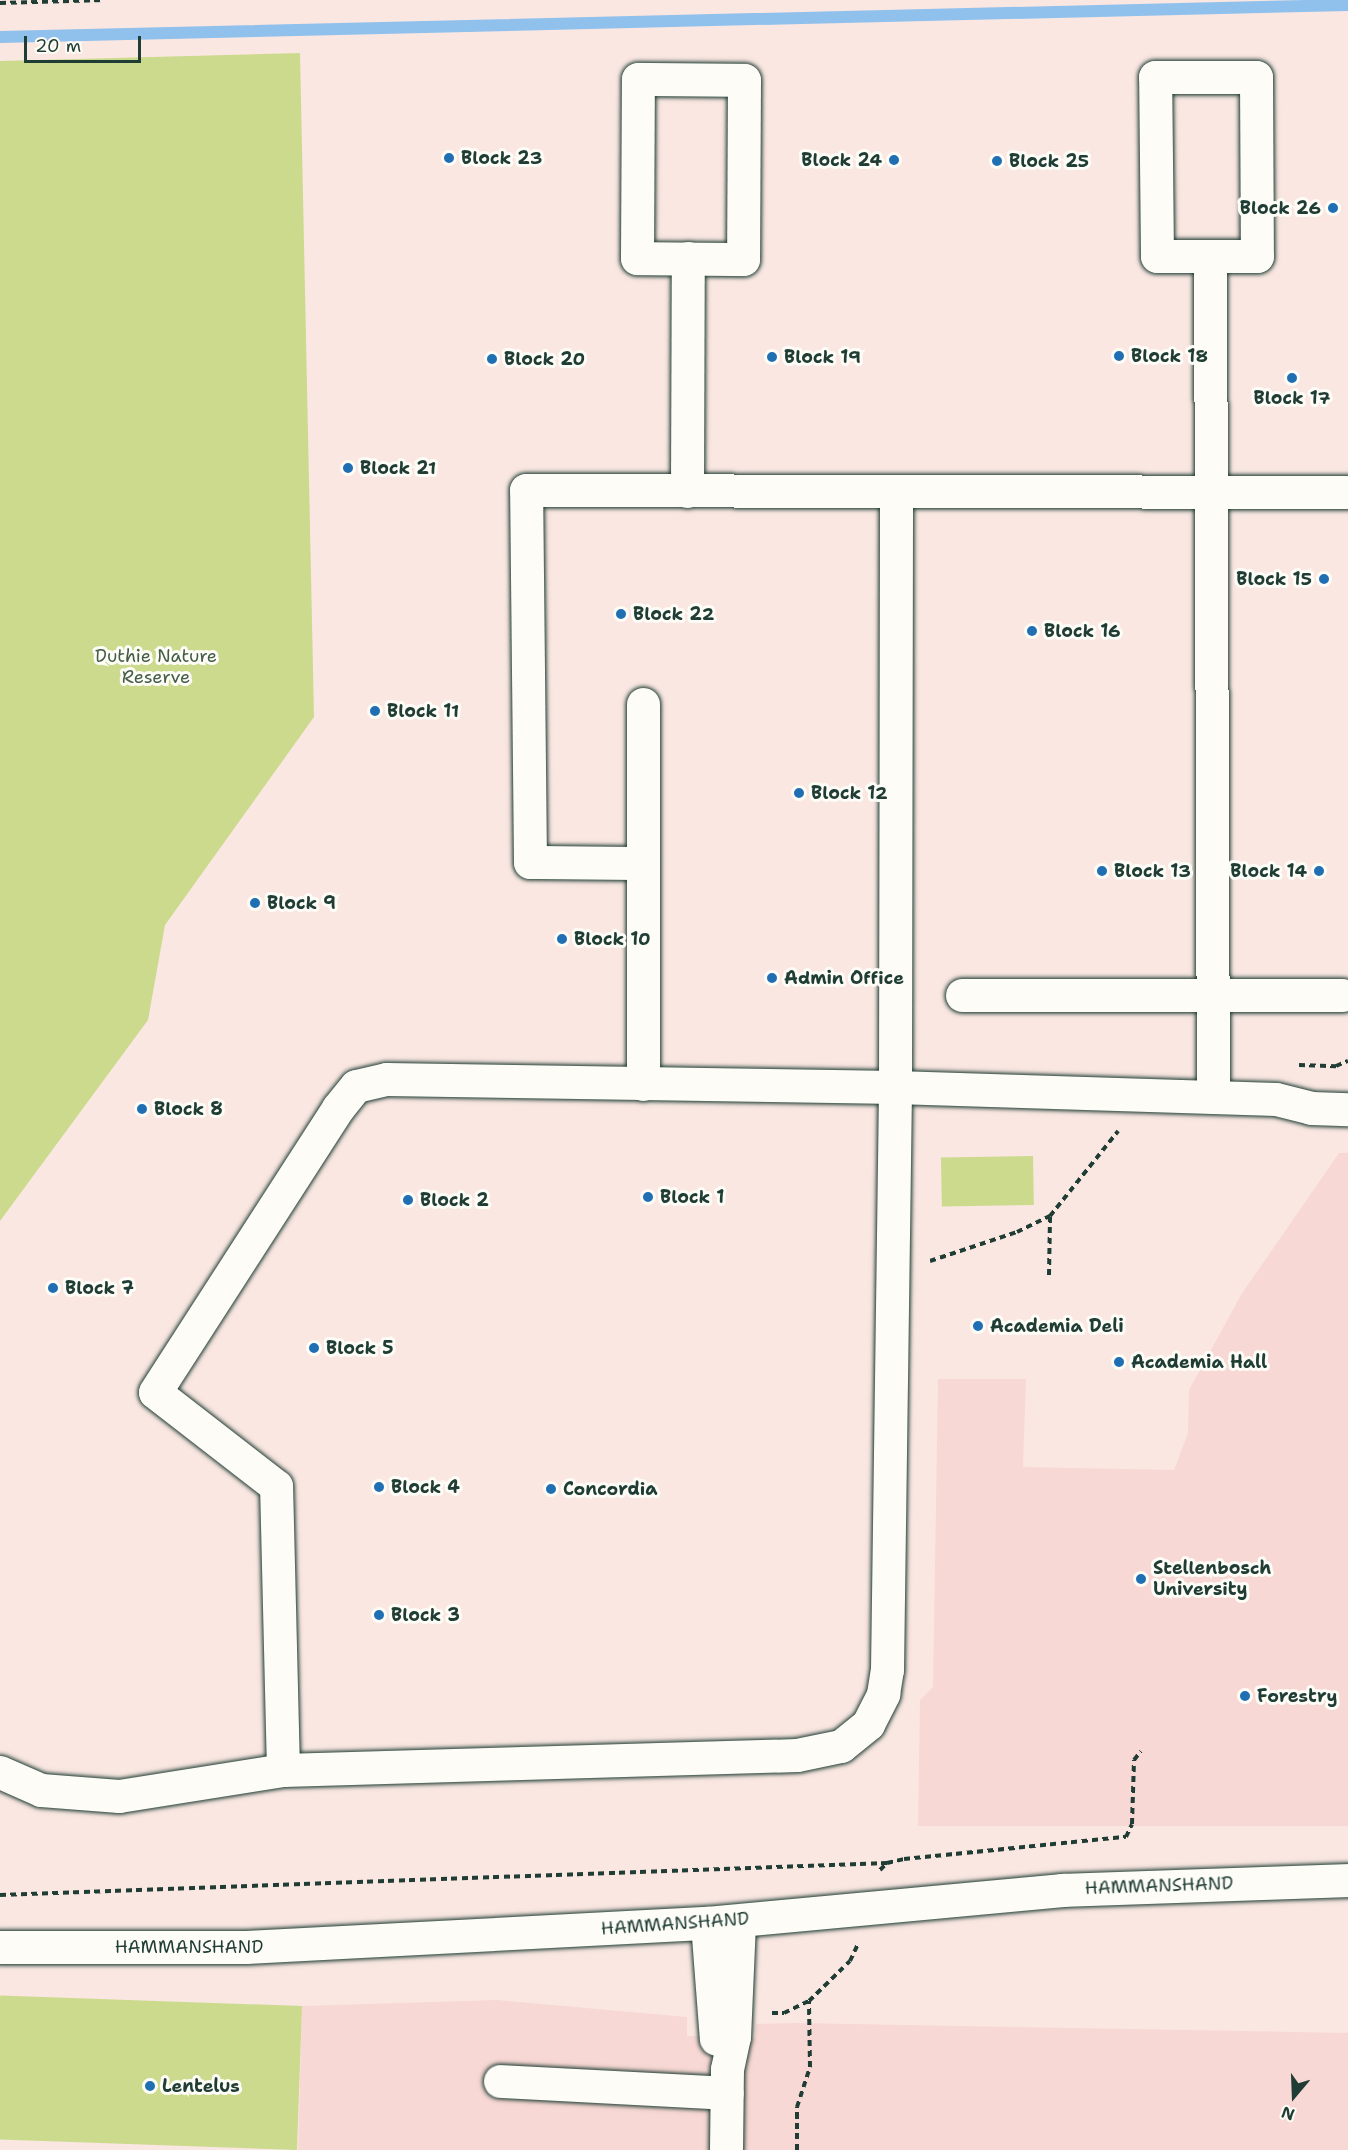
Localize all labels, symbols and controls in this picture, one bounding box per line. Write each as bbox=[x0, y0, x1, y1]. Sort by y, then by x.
scale bar bbox=[27, 24, 144, 62]
text: 20 m bbox=[35, 34, 81, 58]
place label: Block 23 bbox=[461, 147, 542, 169]
place label: Block 24 bbox=[801, 149, 882, 171]
place label: Block 25 bbox=[1009, 150, 1089, 172]
marker: Block 23 bbox=[442, 151, 456, 165]
marker: Block 24 bbox=[887, 153, 901, 167]
marker: Block 25 bbox=[990, 154, 1004, 168]
place label: Block 26 bbox=[1240, 197, 1321, 219]
marker: Block 26 bbox=[1326, 201, 1340, 215]
place label: Block 18 bbox=[1131, 345, 1208, 367]
place label: Block 19 bbox=[784, 346, 861, 368]
place label: Block 20 bbox=[504, 348, 585, 370]
marker: Block 18 bbox=[1112, 349, 1126, 363]
marker: Block 19 bbox=[765, 350, 779, 364]
marker: Block 20 bbox=[485, 352, 499, 366]
marker: Block 17 bbox=[1285, 371, 1299, 385]
place label: Block 17 bbox=[1254, 387, 1330, 409]
place label: Block 21 bbox=[360, 457, 436, 479]
marker: Block 21 bbox=[341, 461, 355, 475]
place label: Block 15 bbox=[1236, 568, 1312, 590]
marker: Block 15 bbox=[1317, 572, 1331, 586]
place label: Block 22 bbox=[633, 603, 714, 625]
marker: Block 22 bbox=[614, 607, 628, 621]
place label: Block 16 bbox=[1044, 620, 1121, 642]
marker: Block 16 bbox=[1025, 624, 1039, 638]
park label: Duthie Nature Reserve bbox=[95, 646, 217, 688]
place label: Block 11 bbox=[387, 700, 459, 722]
marker: Block 11 bbox=[368, 704, 382, 718]
place label: Block 12 bbox=[811, 782, 888, 804]
marker: Block 12 bbox=[792, 786, 806, 800]
place label: Block 13 bbox=[1114, 860, 1191, 882]
place label: Block 14 bbox=[1230, 860, 1307, 882]
marker: Block 13 bbox=[1095, 864, 1109, 878]
marker: Block 14 bbox=[1312, 864, 1326, 878]
place label: Block 9 bbox=[267, 892, 336, 914]
marker: Block 9 bbox=[248, 896, 262, 910]
place label: Block 10 bbox=[574, 928, 651, 950]
marker: Block 10 bbox=[555, 932, 569, 946]
place label: Admin Office bbox=[784, 967, 904, 989]
marker: Admin Office bbox=[765, 971, 779, 985]
place label: Block 8 bbox=[154, 1098, 223, 1120]
marker: Block 8 bbox=[135, 1102, 149, 1116]
place label: Block 1 bbox=[660, 1186, 724, 1208]
place label: Block 2 bbox=[420, 1189, 489, 1211]
marker: Block 1 bbox=[641, 1190, 655, 1204]
marker: Block 2 bbox=[401, 1193, 415, 1207]
place label: Block 7 bbox=[65, 1277, 134, 1299]
marker: Block 7 bbox=[46, 1281, 60, 1295]
place label: Academia Deli bbox=[990, 1315, 1124, 1337]
marker: Academia Deli bbox=[971, 1319, 985, 1333]
place label: Block 5 bbox=[326, 1337, 394, 1359]
marker: Block 5 bbox=[307, 1341, 321, 1355]
place label: Academia Hall bbox=[1131, 1351, 1267, 1373]
marker: Academia Hall bbox=[1112, 1355, 1126, 1369]
place label: Block 4 bbox=[391, 1476, 460, 1498]
place label: Concordia bbox=[563, 1478, 658, 1500]
marker: Block 4 bbox=[372, 1480, 386, 1494]
marker: Concordia bbox=[544, 1482, 558, 1496]
place label: Stellenbosch University bbox=[1153, 1558, 1271, 1600]
marker: Stellenbosch University bbox=[1134, 1572, 1148, 1586]
place label: Block 3 bbox=[391, 1604, 460, 1626]
marker: Block 3 bbox=[372, 1608, 386, 1622]
place label: Forestry bbox=[1257, 1685, 1337, 1707]
marker: Forestry bbox=[1238, 1689, 1252, 1703]
street label: HAMMANSHAND bbox=[1084, 1873, 1234, 1899]
street label: HAMMANSHAND bbox=[600, 1908, 750, 1940]
street label: HAMMANSHAND bbox=[115, 1936, 263, 1958]
north arrow bbox=[1264, 2066, 1324, 2126]
place label: Lentelus bbox=[162, 2075, 240, 2097]
marker: Lentelus bbox=[143, 2079, 157, 2093]
text: N bbox=[1279, 2101, 1297, 2125]

